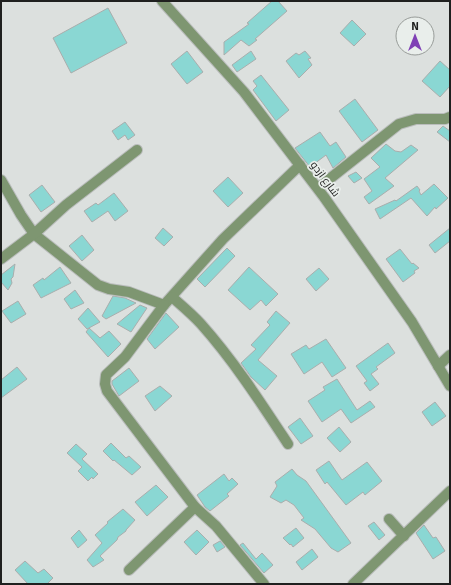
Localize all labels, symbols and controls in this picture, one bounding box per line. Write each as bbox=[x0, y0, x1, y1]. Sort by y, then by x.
north arrow bbox=[395, 16, 435, 56]
text: N bbox=[411, 20, 419, 33]
street label: شارع ازدو bbox=[307, 159, 342, 200]

